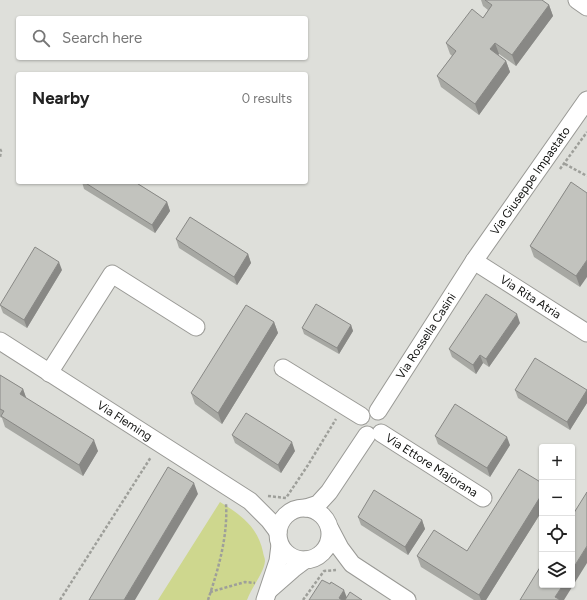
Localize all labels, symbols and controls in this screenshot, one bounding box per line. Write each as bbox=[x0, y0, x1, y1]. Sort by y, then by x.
search box bbox=[16, 16, 308, 60]
icon: search bbox=[30, 27, 52, 49]
text: Search here bbox=[62, 29, 142, 47]
text: Nearby bbox=[32, 88, 90, 108]
text: 0 results bbox=[242, 91, 292, 106]
street label: Via Giuseppe Impastato bbox=[487, 124, 573, 238]
street label: Via Rita Atria bbox=[497, 272, 564, 322]
street label: Via Rossella Casini bbox=[393, 290, 459, 382]
street label: Via Fleming bbox=[94, 398, 155, 444]
street label: Via Ettore Majorana bbox=[383, 431, 480, 500]
map controls bbox=[539, 444, 575, 588]
button: + bbox=[539, 444, 575, 480]
button: − bbox=[539, 480, 575, 516]
button: locate bbox=[539, 516, 575, 552]
button: layers bbox=[539, 552, 575, 588]

